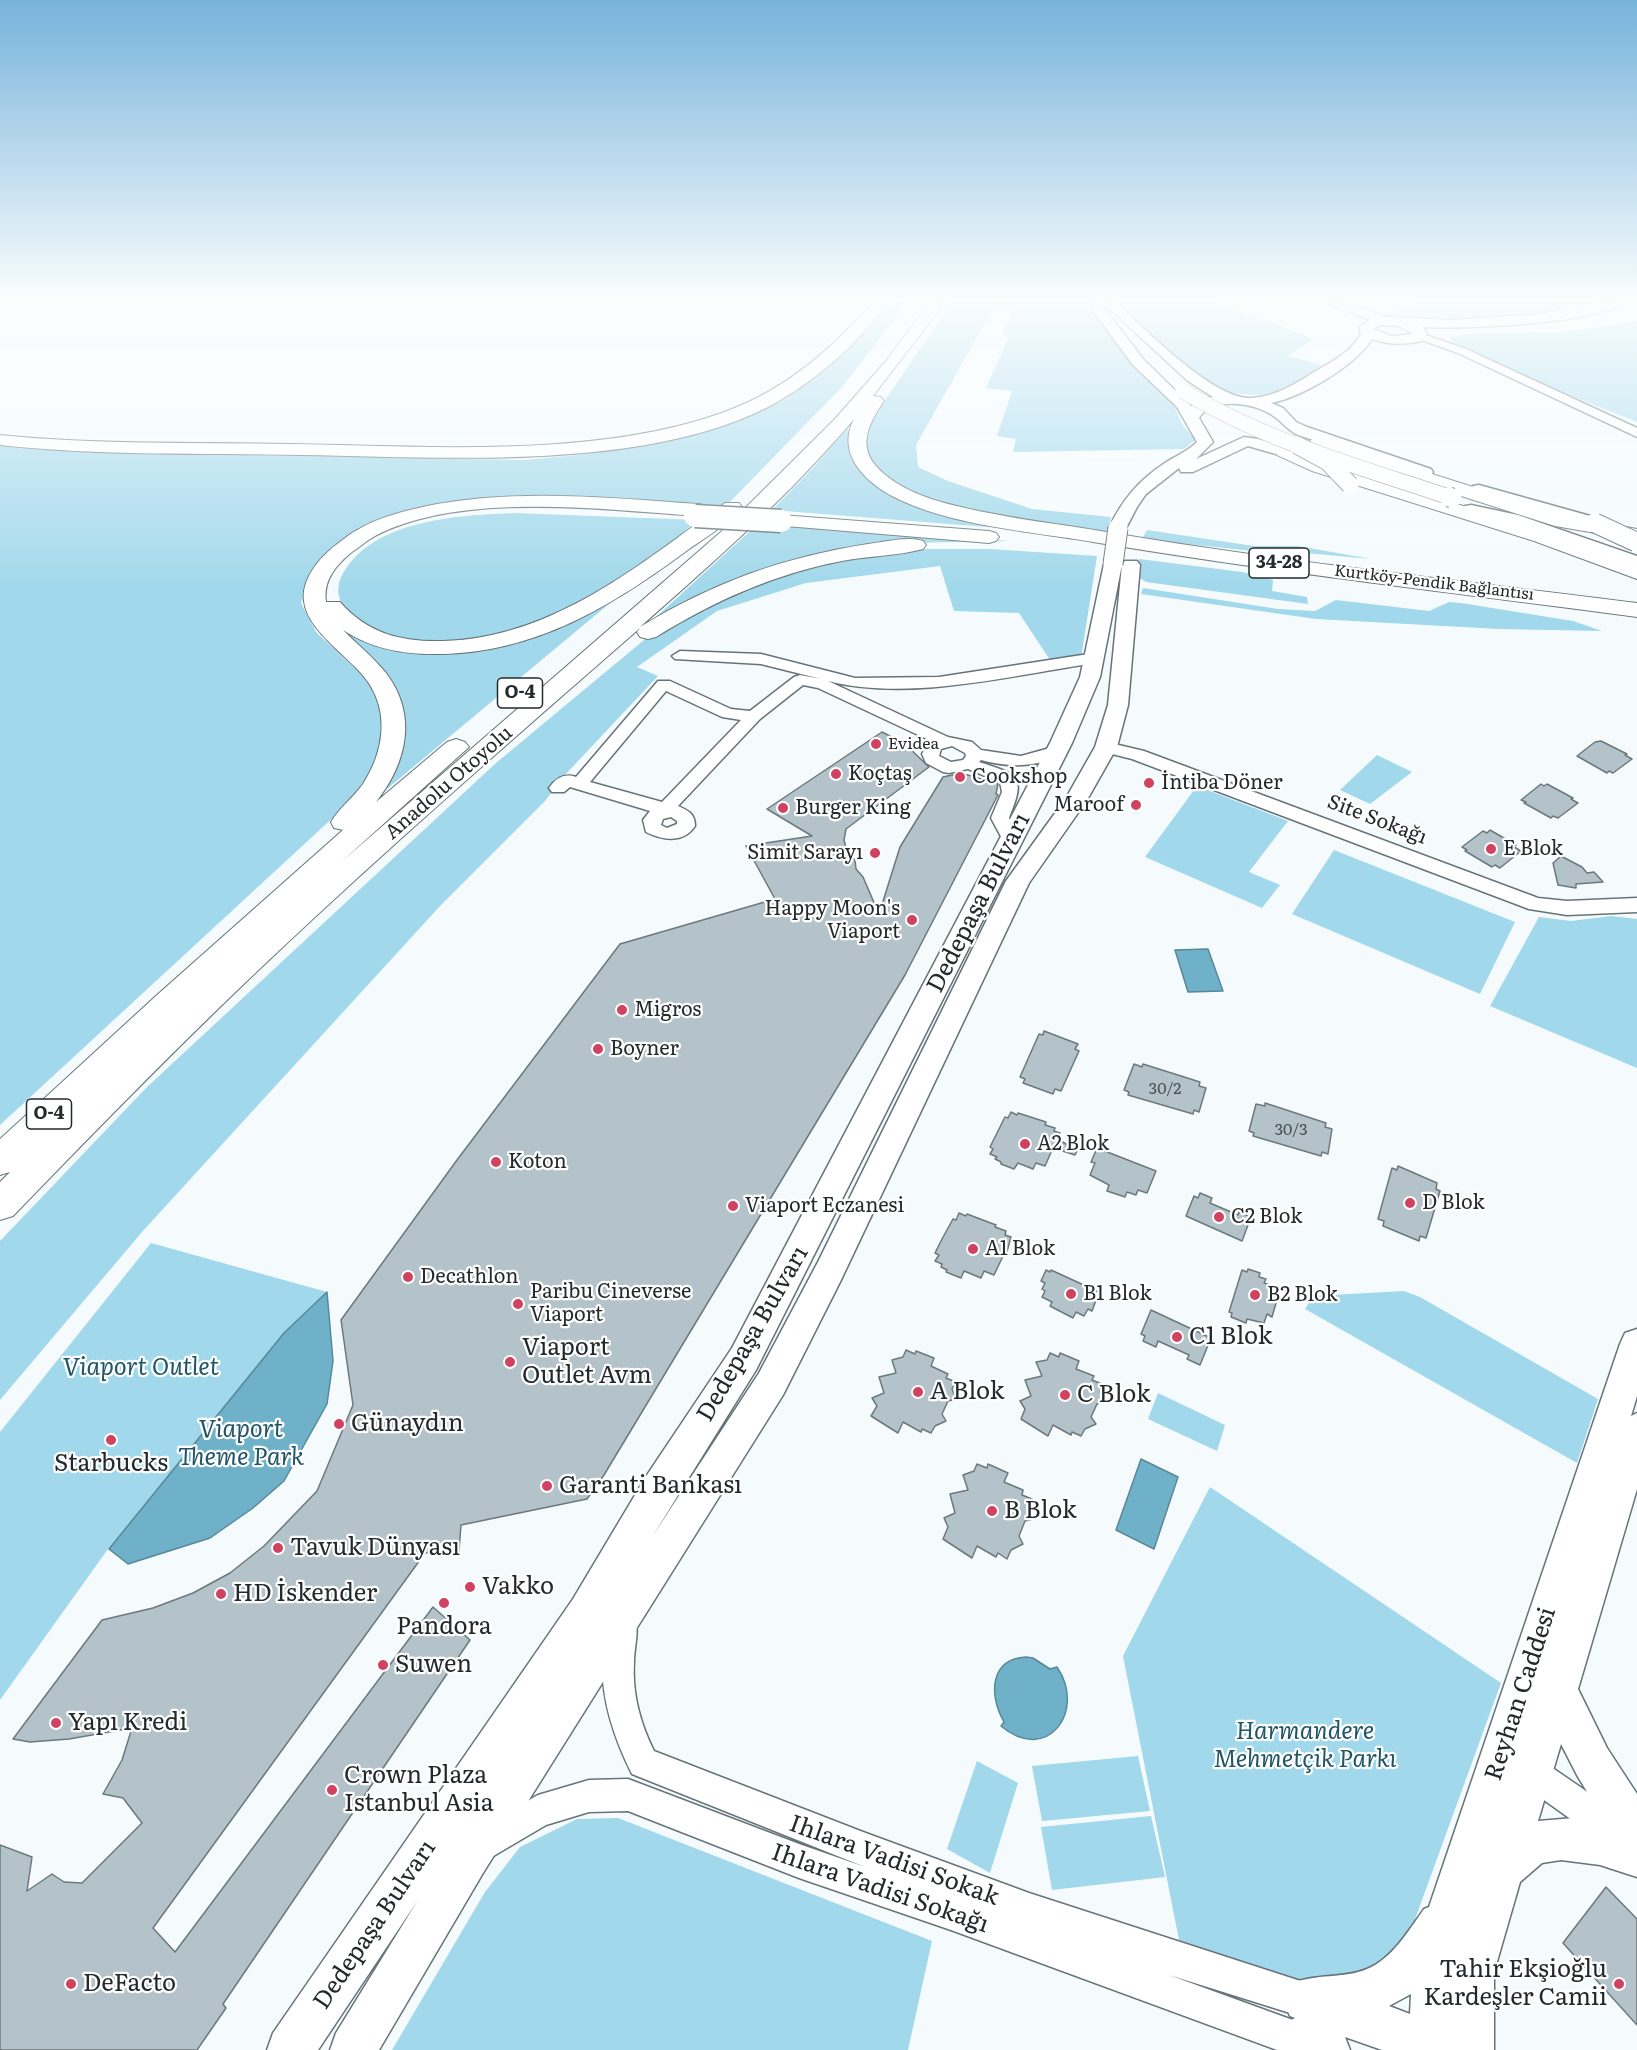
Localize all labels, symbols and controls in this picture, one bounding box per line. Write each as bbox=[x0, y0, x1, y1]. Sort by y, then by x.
road number: 34-28 bbox=[1249, 548, 1309, 578]
street label: Kurtköy-Pendik Bağlantısı bbox=[1333, 561, 1535, 605]
road number: O-4 bbox=[498, 678, 542, 708]
street label: Anadolu Otoyolu bbox=[380, 721, 518, 845]
place label: Evidea bbox=[888, 734, 939, 754]
marker: Evidea bbox=[869, 737, 883, 751]
place label: Koçtaş bbox=[848, 762, 912, 786]
place label: Cookshop bbox=[972, 765, 1067, 789]
marker: Koçtaş bbox=[829, 767, 843, 781]
marker: Cookshop bbox=[953, 770, 967, 784]
place label: İntiba Döner bbox=[1161, 771, 1283, 795]
marker: İntiba Döner bbox=[1142, 776, 1156, 790]
street label: Site Sokağı bbox=[1324, 790, 1430, 850]
place label: Maroof bbox=[1053, 793, 1124, 817]
place label: Burger King bbox=[795, 796, 911, 820]
marker: Maroof bbox=[1129, 798, 1143, 812]
marker: Burger King bbox=[776, 801, 790, 815]
street label: Dedepaşa Bulvarı bbox=[921, 808, 1037, 998]
place label: E Blok bbox=[1503, 837, 1563, 861]
place label: Simit Sarayı bbox=[747, 841, 863, 865]
marker: E Blok bbox=[1484, 842, 1498, 856]
marker: Simit Sarayı bbox=[868, 846, 882, 860]
place label: Happy Moon's Viaport bbox=[764, 897, 900, 944]
marker: Happy Moon's Viaport bbox=[905, 913, 919, 927]
place label: Migros bbox=[634, 998, 701, 1022]
marker: Migros bbox=[615, 1003, 629, 1017]
place label: Boyner bbox=[610, 1037, 679, 1061]
marker: Boyner bbox=[591, 1042, 605, 1056]
house number: 30/2 bbox=[1149, 1079, 1181, 1099]
road number: O-4 bbox=[26, 1099, 72, 1129]
house number: 30/3 bbox=[1274, 1120, 1308, 1140]
place label: A2 Blok bbox=[1037, 1132, 1109, 1156]
marker: A2 Blok bbox=[1018, 1137, 1032, 1151]
place label: Koton bbox=[508, 1150, 567, 1174]
marker: Koton bbox=[489, 1155, 503, 1169]
place label: D Blok bbox=[1422, 1191, 1485, 1215]
place label: Viaport Eczanesi bbox=[745, 1194, 904, 1218]
marker: D Blok bbox=[1403, 1196, 1417, 1210]
marker: Viaport Eczanesi bbox=[726, 1199, 740, 1213]
place label: C2 Blok bbox=[1231, 1205, 1302, 1229]
marker: C2 Blok bbox=[1212, 1210, 1226, 1224]
place label: A1 Blok bbox=[985, 1237, 1055, 1261]
street label: Dedepaşa Bulvarı bbox=[691, 1241, 815, 1427]
marker: A1 Blok bbox=[966, 1242, 980, 1256]
place label: Decathlon bbox=[420, 1265, 518, 1289]
marker: Decathlon bbox=[401, 1270, 415, 1284]
place label: Paribu Cineverse Viaport bbox=[530, 1280, 691, 1327]
place label: B1 Blok bbox=[1083, 1282, 1152, 1306]
place label: B2 Blok bbox=[1267, 1283, 1338, 1307]
marker: B1 Blok bbox=[1064, 1287, 1078, 1301]
marker: B2 Blok bbox=[1248, 1288, 1262, 1302]
marker: Paribu Cineverse Viaport bbox=[511, 1297, 525, 1311]
place label: C1 Blok bbox=[1189, 1323, 1272, 1351]
marker: C1 Blok bbox=[1170, 1330, 1184, 1344]
place label: Viaport Outlet Avm bbox=[522, 1334, 652, 1390]
park label: Viaport Outlet bbox=[63, 1354, 219, 1382]
marker: Viaport Outlet Avm bbox=[503, 1355, 517, 1369]
place label: A Blok bbox=[930, 1378, 1004, 1406]
place label: C Blok bbox=[1077, 1381, 1151, 1409]
marker: A Blok bbox=[911, 1385, 925, 1399]
marker: C Blok bbox=[1058, 1388, 1072, 1402]
place label: Günaydın bbox=[351, 1410, 464, 1438]
park label: Viaport Theme Park bbox=[178, 1416, 304, 1472]
marker: Günaydın bbox=[332, 1417, 346, 1431]
marker: Starbucks bbox=[104, 1433, 118, 1447]
place label: Starbucks bbox=[54, 1450, 168, 1478]
place label: Garanti Bankası bbox=[559, 1472, 742, 1500]
marker: Garanti Bankası bbox=[540, 1479, 554, 1493]
place label: B Blok bbox=[1004, 1497, 1077, 1525]
marker: B Blok bbox=[985, 1504, 999, 1518]
place label: Tavuk Dünyası bbox=[290, 1534, 460, 1562]
marker: Tavuk Dünyası bbox=[271, 1541, 285, 1555]
place label: Vakko bbox=[482, 1573, 554, 1601]
place label: HD İskender bbox=[233, 1580, 377, 1608]
marker: Vakko bbox=[463, 1580, 477, 1594]
marker: HD İskender bbox=[214, 1587, 228, 1601]
marker: Pandora bbox=[437, 1596, 451, 1610]
street label: Reyhan Caddesi bbox=[1479, 1604, 1563, 1784]
place label: Pandora bbox=[396, 1613, 492, 1641]
place label: Suwen bbox=[395, 1651, 472, 1679]
marker: Suwen bbox=[376, 1658, 390, 1672]
place label: Yapı Kredi bbox=[68, 1709, 187, 1737]
marker: Yapı Kredi bbox=[49, 1716, 63, 1730]
park label: Harmandere Mehmetçik Parkı bbox=[1214, 1718, 1396, 1774]
place label: Crown Plaza Istanbul Asia bbox=[344, 1762, 494, 1818]
marker: Crown Plaza Istanbul Asia bbox=[325, 1783, 339, 1797]
street label: Ihlara Vadisi Sokak bbox=[785, 1810, 1003, 1912]
street label: Dedepaşa Bulvarı bbox=[308, 1835, 442, 2015]
street label: Ihlara Vadisi Sokağı bbox=[768, 1838, 992, 1940]
place label: Tahir Ekşioğlu Kardeşler Camii bbox=[1423, 1956, 1607, 2012]
place label: DeFacto bbox=[83, 1970, 176, 1998]
marker: DeFacto bbox=[64, 1977, 78, 1991]
marker: Tahir Ekşioğlu Kardeşler Camii bbox=[1612, 1977, 1626, 1991]

